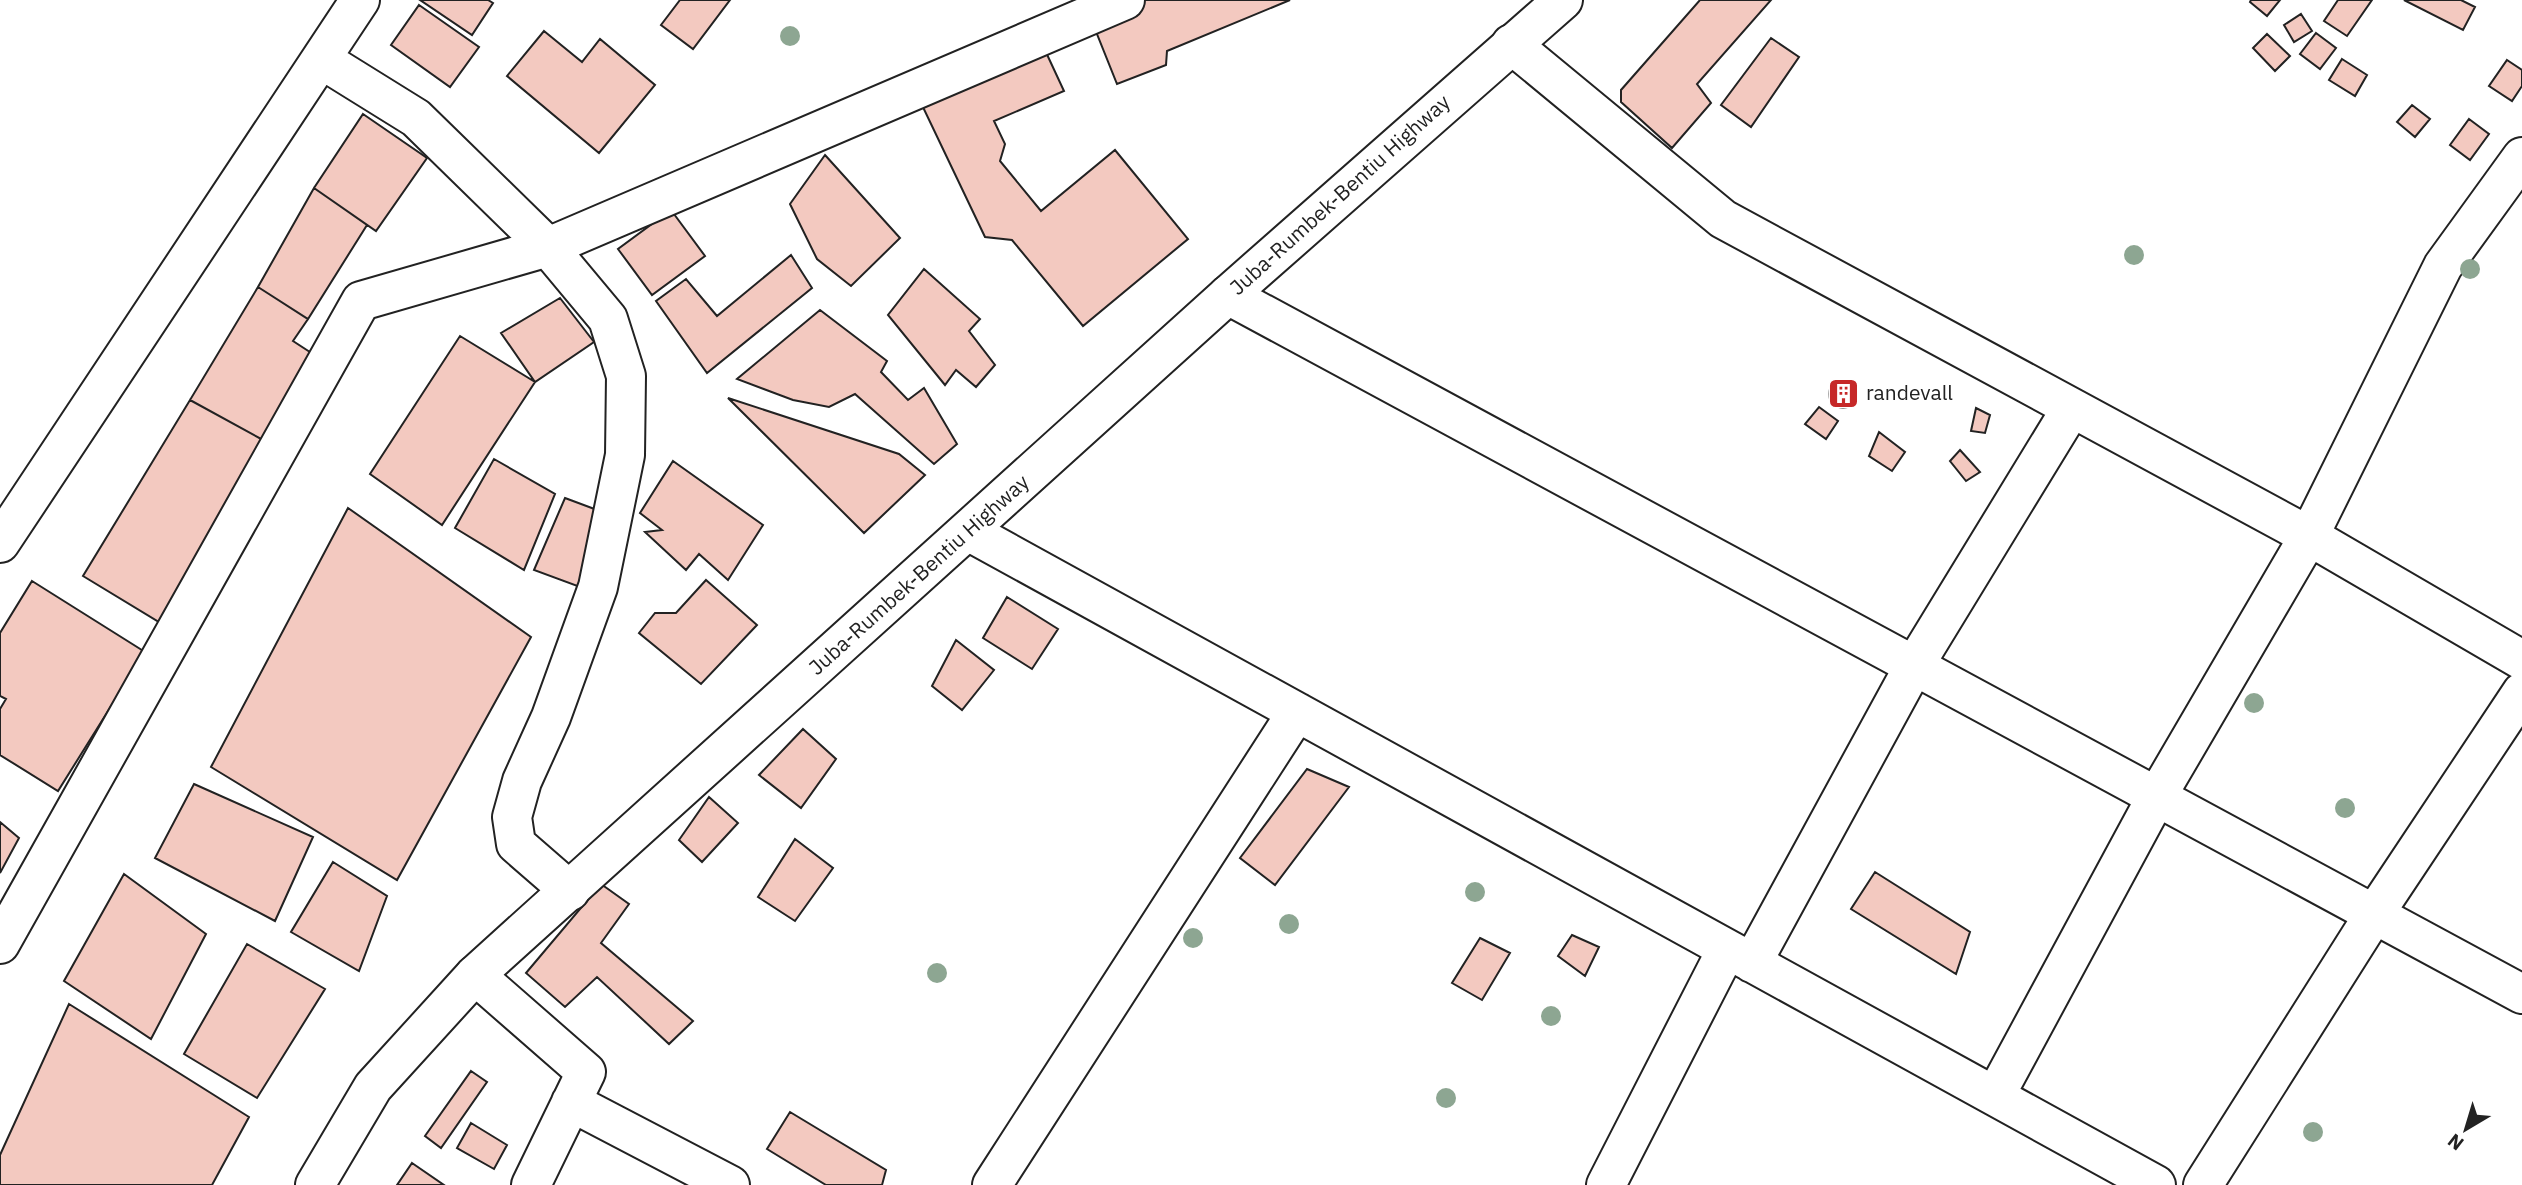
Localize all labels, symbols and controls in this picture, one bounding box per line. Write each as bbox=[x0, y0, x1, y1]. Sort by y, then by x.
street label: Juba-Rumbek-Bentiu Highway bbox=[1223, 87, 1456, 301]
building icon: randevall bbox=[1826, 376, 1860, 410]
place label: randevall bbox=[1866, 378, 1953, 406]
street label: Juba-Rumbek-Bentiu Highway bbox=[802, 467, 1035, 681]
north arrow bbox=[2431, 1094, 2501, 1164]
text: N bbox=[2443, 1129, 2468, 1156]

